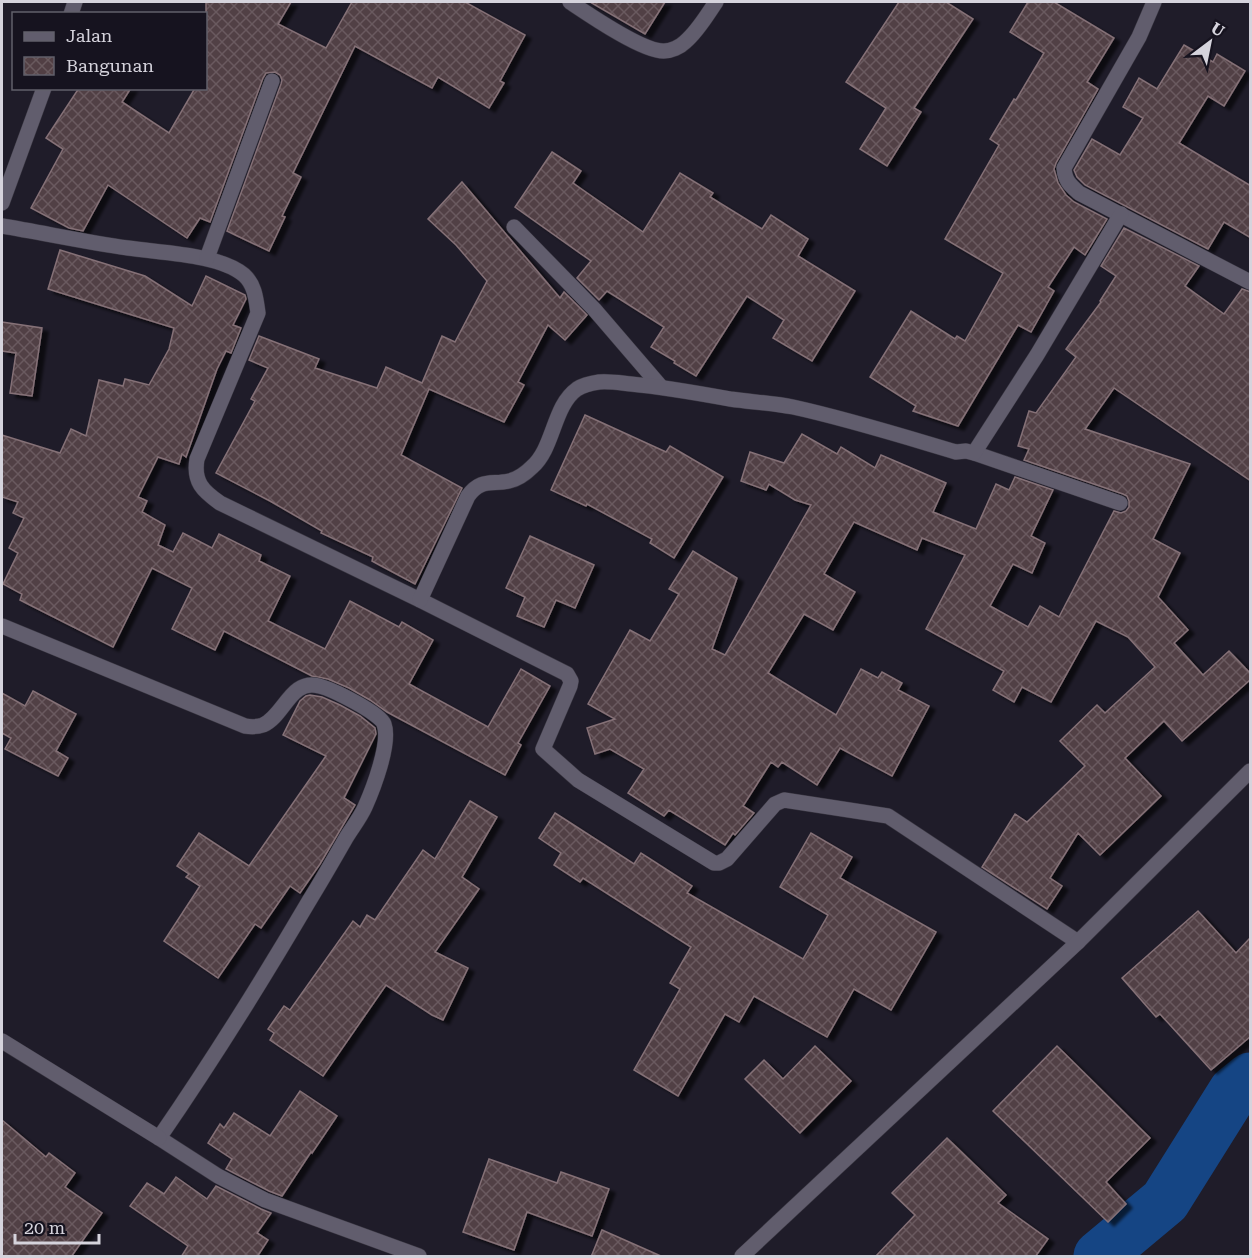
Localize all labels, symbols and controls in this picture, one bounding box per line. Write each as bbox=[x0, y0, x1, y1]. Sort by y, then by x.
legend bbox=[12, 12, 207, 90]
north arrow bbox=[1180, 12, 1240, 72]
text: U bbox=[1207, 18, 1228, 41]
text: Jalan bbox=[66, 25, 113, 46]
text: Bangunan bbox=[66, 55, 154, 76]
scale bar bbox=[15, 1207, 99, 1245]
text: 20 m bbox=[24, 1217, 65, 1238]

